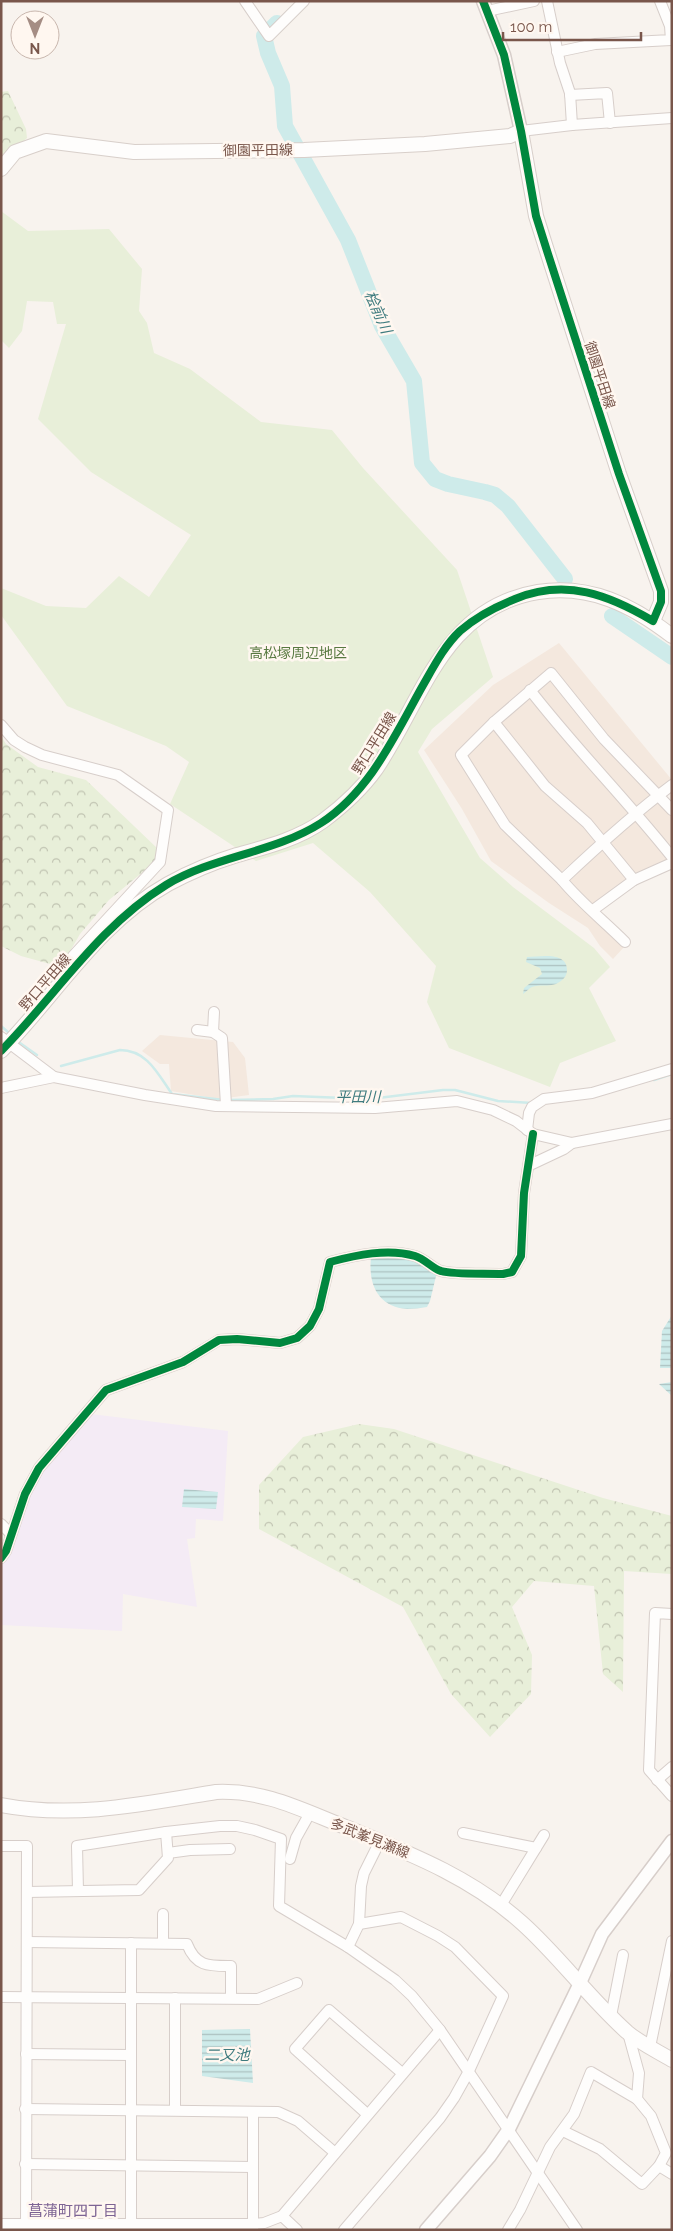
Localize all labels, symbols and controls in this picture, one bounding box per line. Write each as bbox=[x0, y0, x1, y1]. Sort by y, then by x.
north arrow bbox=[10, 10, 60, 60]
scale bar bbox=[503, 10, 640, 42]
text: 100 m bbox=[510, 18, 552, 36]
text: N bbox=[30, 40, 40, 56]
street label: 御園平田線 bbox=[223, 141, 293, 159]
water label: 桧前川 bbox=[361, 288, 396, 338]
street label: 御園平田線 bbox=[582, 339, 618, 411]
park label: 高松塚周辺地区 bbox=[249, 645, 347, 661]
street label: 野口平田線 bbox=[349, 709, 399, 777]
street label: 野口平田線 bbox=[16, 950, 74, 1014]
water label: 平田川 bbox=[335, 1088, 382, 1106]
street label: 多武峯見瀬線 bbox=[328, 1815, 412, 1861]
water label: 二又池 bbox=[204, 2046, 251, 2064]
district label: 菖蒲町四丁目 bbox=[28, 2202, 118, 2220]

